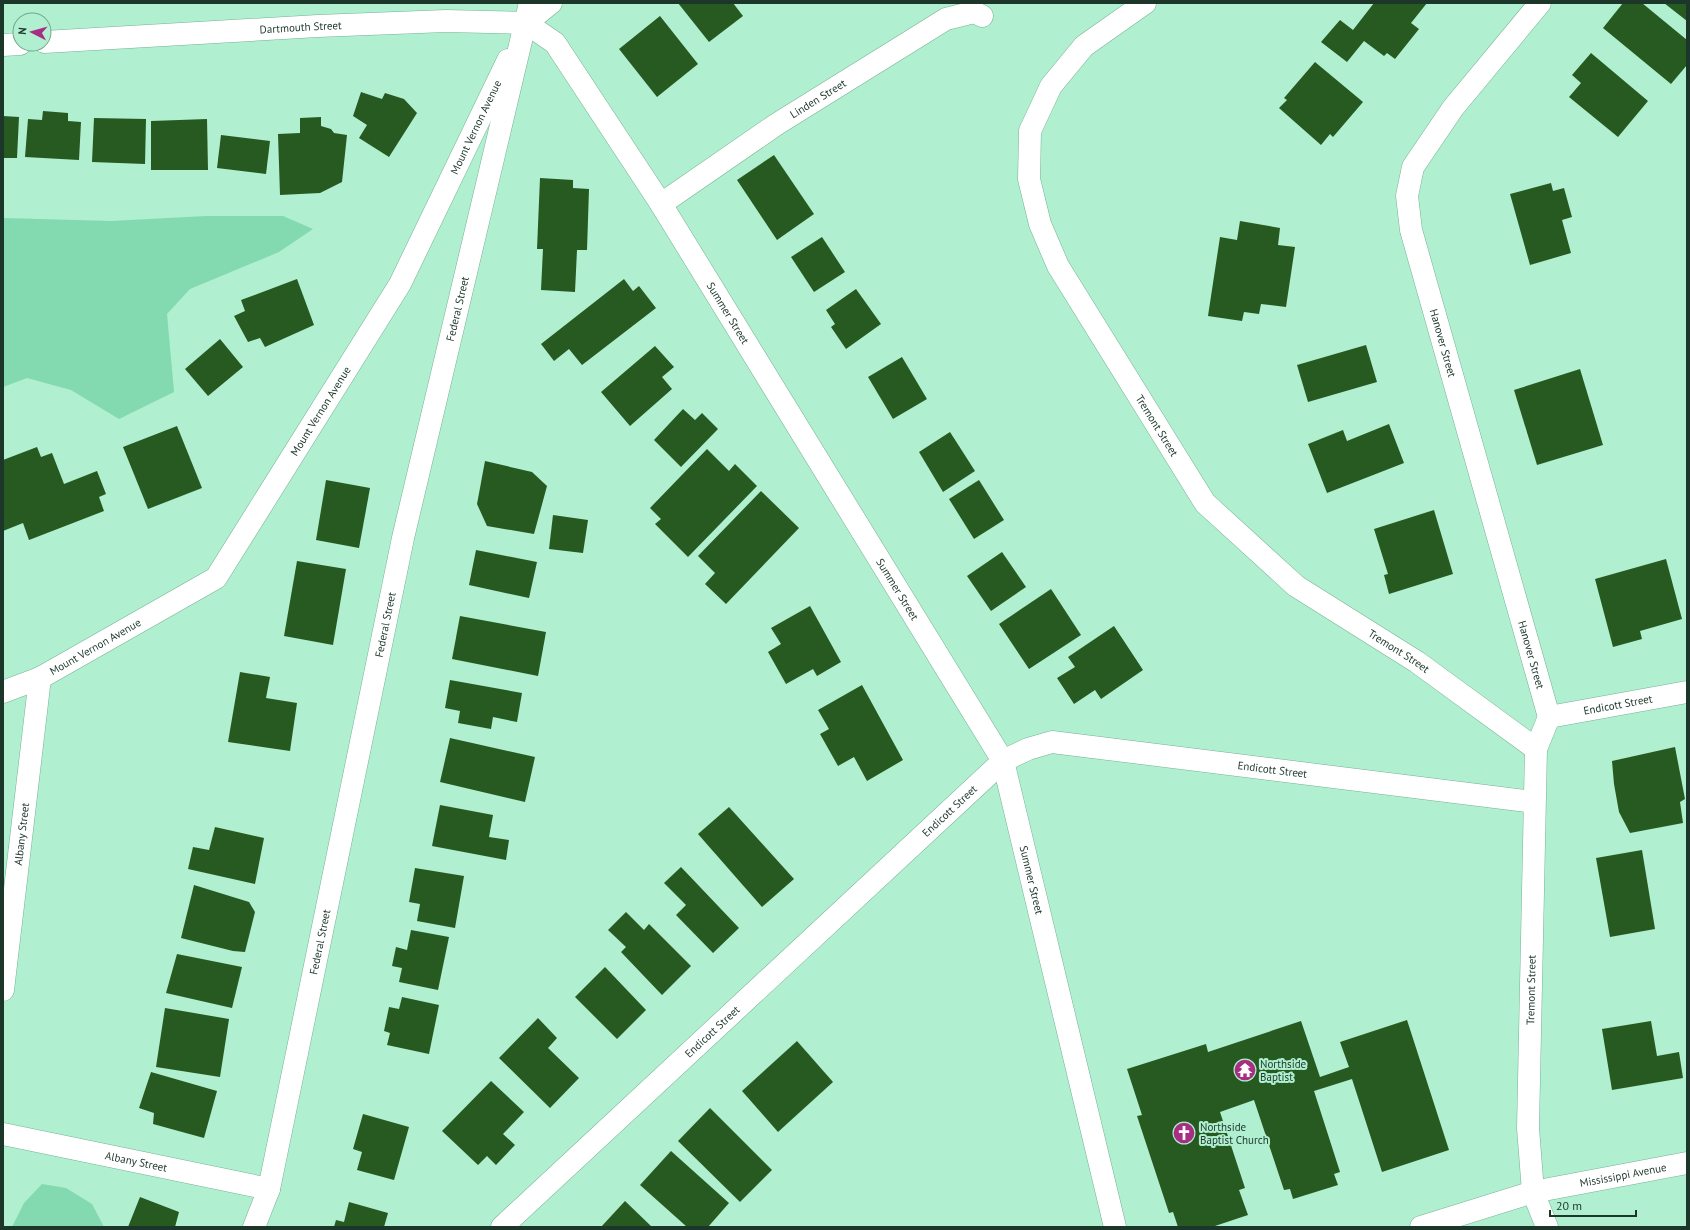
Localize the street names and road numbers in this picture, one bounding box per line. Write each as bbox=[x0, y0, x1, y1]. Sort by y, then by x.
street label: Dartmouth Street bbox=[259, 18, 342, 36]
street label: Linden Street bbox=[787, 76, 849, 121]
street label: Mount Vernon Avenue bbox=[447, 77, 504, 176]
street label: Federal Street bbox=[443, 275, 472, 343]
street label: Summer Street bbox=[704, 280, 752, 347]
street label: Hanover Street bbox=[1427, 307, 1459, 379]
street label: Mount Vernon Avenue bbox=[287, 363, 354, 458]
street label: Tremont Street bbox=[1133, 392, 1182, 459]
street label: Summer Street bbox=[873, 556, 922, 623]
street label: Federal Street bbox=[372, 591, 399, 659]
street label: Mount Vernon Avenue bbox=[47, 615, 144, 678]
street label: Hanover Street bbox=[1515, 619, 1548, 691]
street label: Tremont Street bbox=[1366, 626, 1433, 676]
street label: Endicott Street bbox=[1582, 691, 1654, 718]
street label: Endicott Street bbox=[1237, 758, 1308, 781]
street label: Endicott Street bbox=[919, 782, 980, 840]
street label: Albany Street bbox=[11, 802, 32, 866]
street label: Summer Street bbox=[1017, 844, 1047, 916]
street label: Federal Street bbox=[306, 908, 333, 976]
street label: Tremont Street bbox=[1523, 955, 1539, 1025]
street label: Endicott Street bbox=[682, 1002, 743, 1060]
street label: Albany Street bbox=[104, 1148, 169, 1175]
street label: Mississippi Avenue bbox=[1579, 1160, 1668, 1190]

